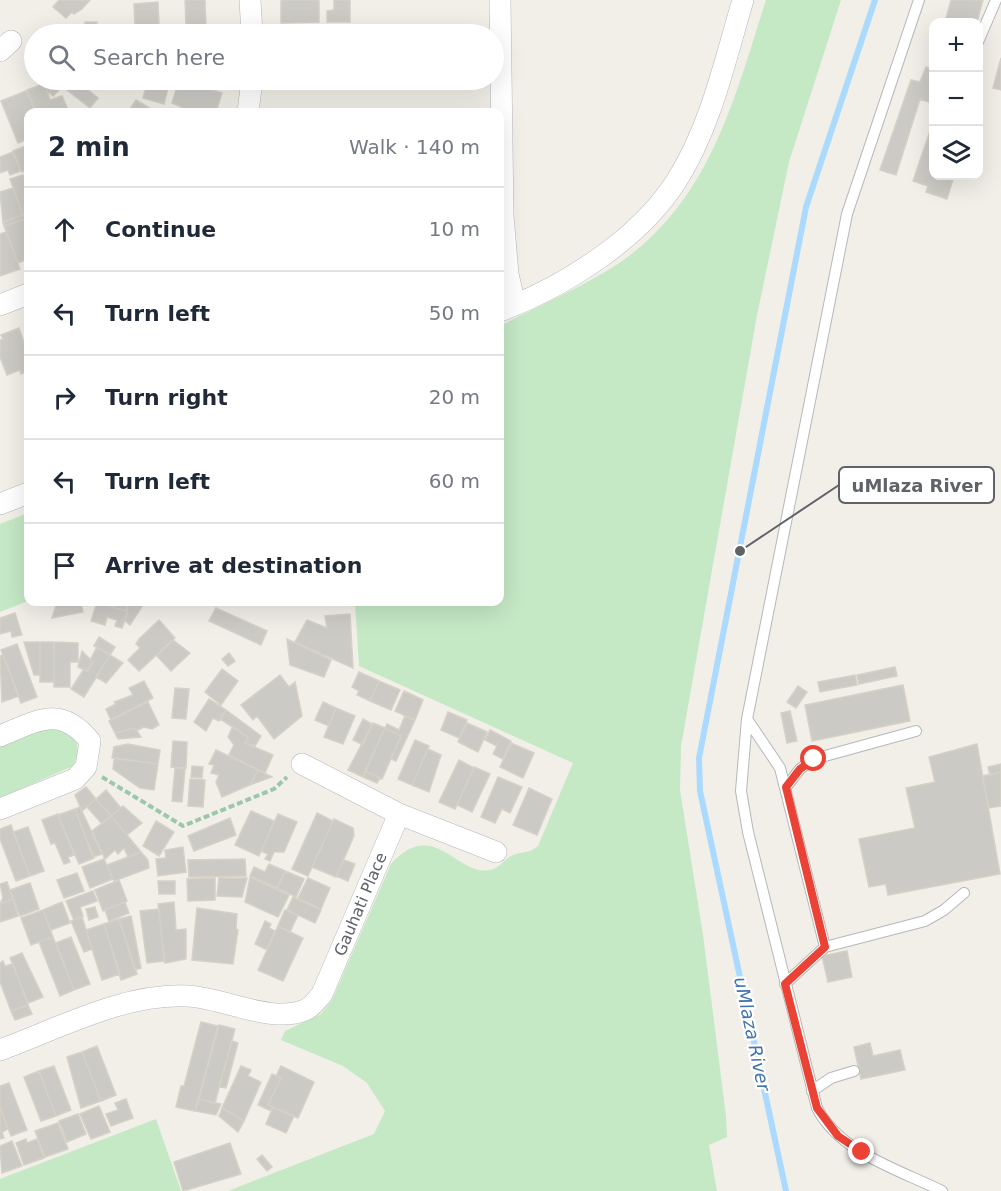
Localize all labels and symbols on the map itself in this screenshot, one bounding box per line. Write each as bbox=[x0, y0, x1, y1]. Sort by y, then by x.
callout: uMlaza River bbox=[839, 467, 994, 503]
text: uMlaza River bbox=[852, 475, 983, 496]
route start bbox=[800, 745, 826, 771]
street label: Gauhati Place bbox=[330, 850, 391, 959]
water label: uMlaza River bbox=[730, 975, 775, 1094]
route end bbox=[848, 1138, 874, 1164]

